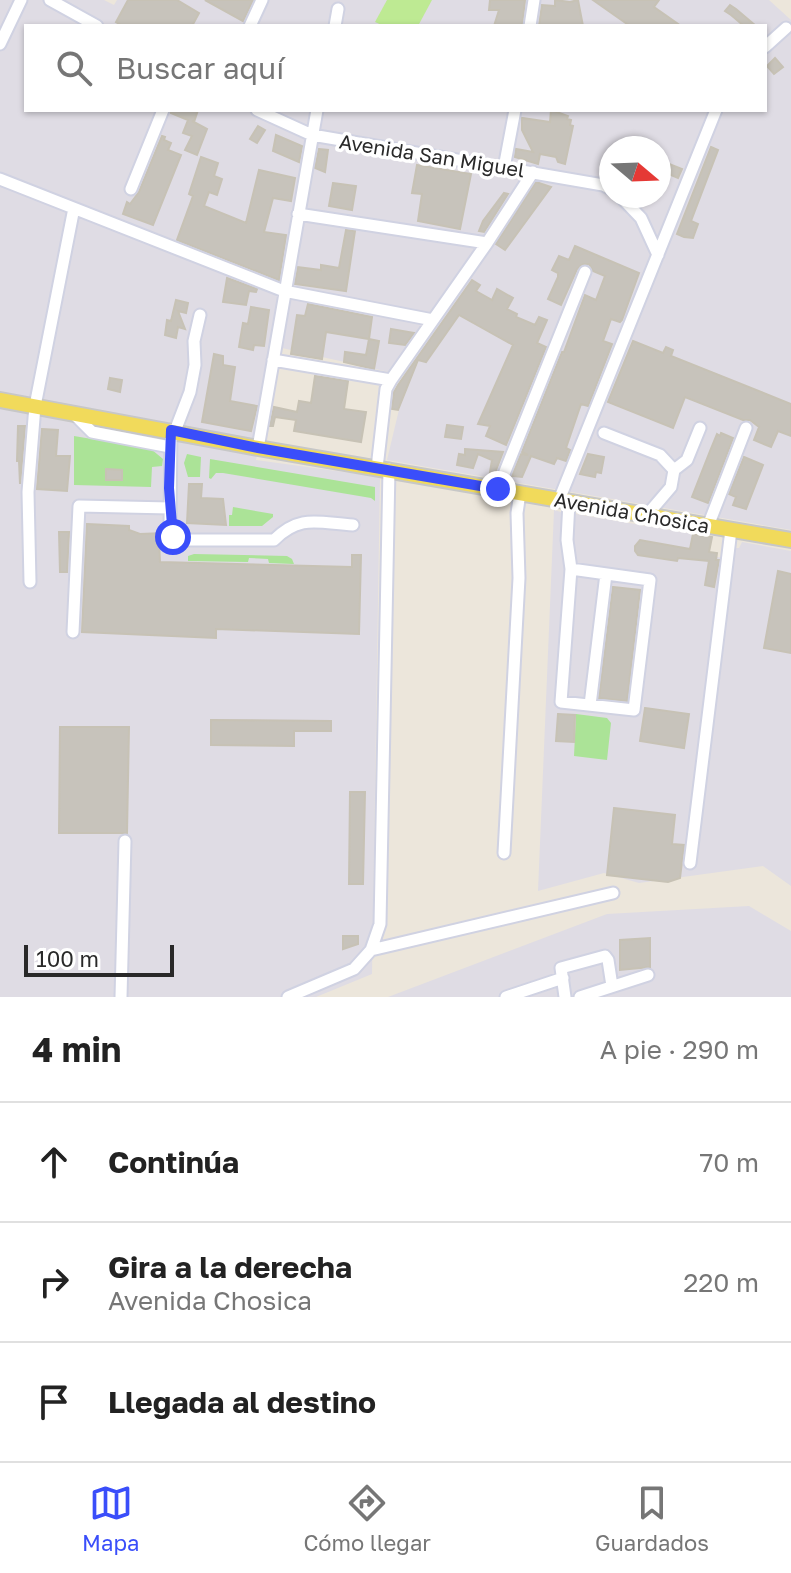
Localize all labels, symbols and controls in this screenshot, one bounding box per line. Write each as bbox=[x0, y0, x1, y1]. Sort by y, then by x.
search box bbox=[24, 24, 767, 112]
icon: search bbox=[52, 46, 96, 90]
text: Buscar aquí bbox=[116, 50, 284, 86]
street label: Avenida San Miguel bbox=[338, 129, 526, 181]
north arrow bbox=[599, 136, 671, 208]
route end bbox=[480, 471, 516, 507]
street label: Avenida Chosica bbox=[553, 487, 711, 537]
route start bbox=[155, 519, 191, 555]
scale bar bbox=[24, 941, 174, 977]
text: 100 m bbox=[36, 945, 99, 972]
text: 4 min bbox=[32, 1029, 121, 1069]
text: A pie · 290 m bbox=[600, 1034, 759, 1065]
icon: ahead bbox=[32, 1140, 76, 1184]
text: Continúa bbox=[108, 1144, 239, 1180]
text: 70 m bbox=[700, 1147, 759, 1178]
text: Gira a la derecha bbox=[108, 1249, 352, 1285]
icon: right bbox=[32, 1260, 76, 1304]
text: 220 m bbox=[683, 1267, 759, 1298]
text: Avenida Chosica bbox=[108, 1285, 312, 1316]
icon: arrive bbox=[32, 1380, 76, 1424]
text: Llegada al destino bbox=[108, 1384, 376, 1420]
tab: Mapa bbox=[82, 1481, 139, 1556]
tab: Cómo llegar bbox=[303, 1481, 431, 1556]
tab: Guardados bbox=[595, 1481, 709, 1556]

